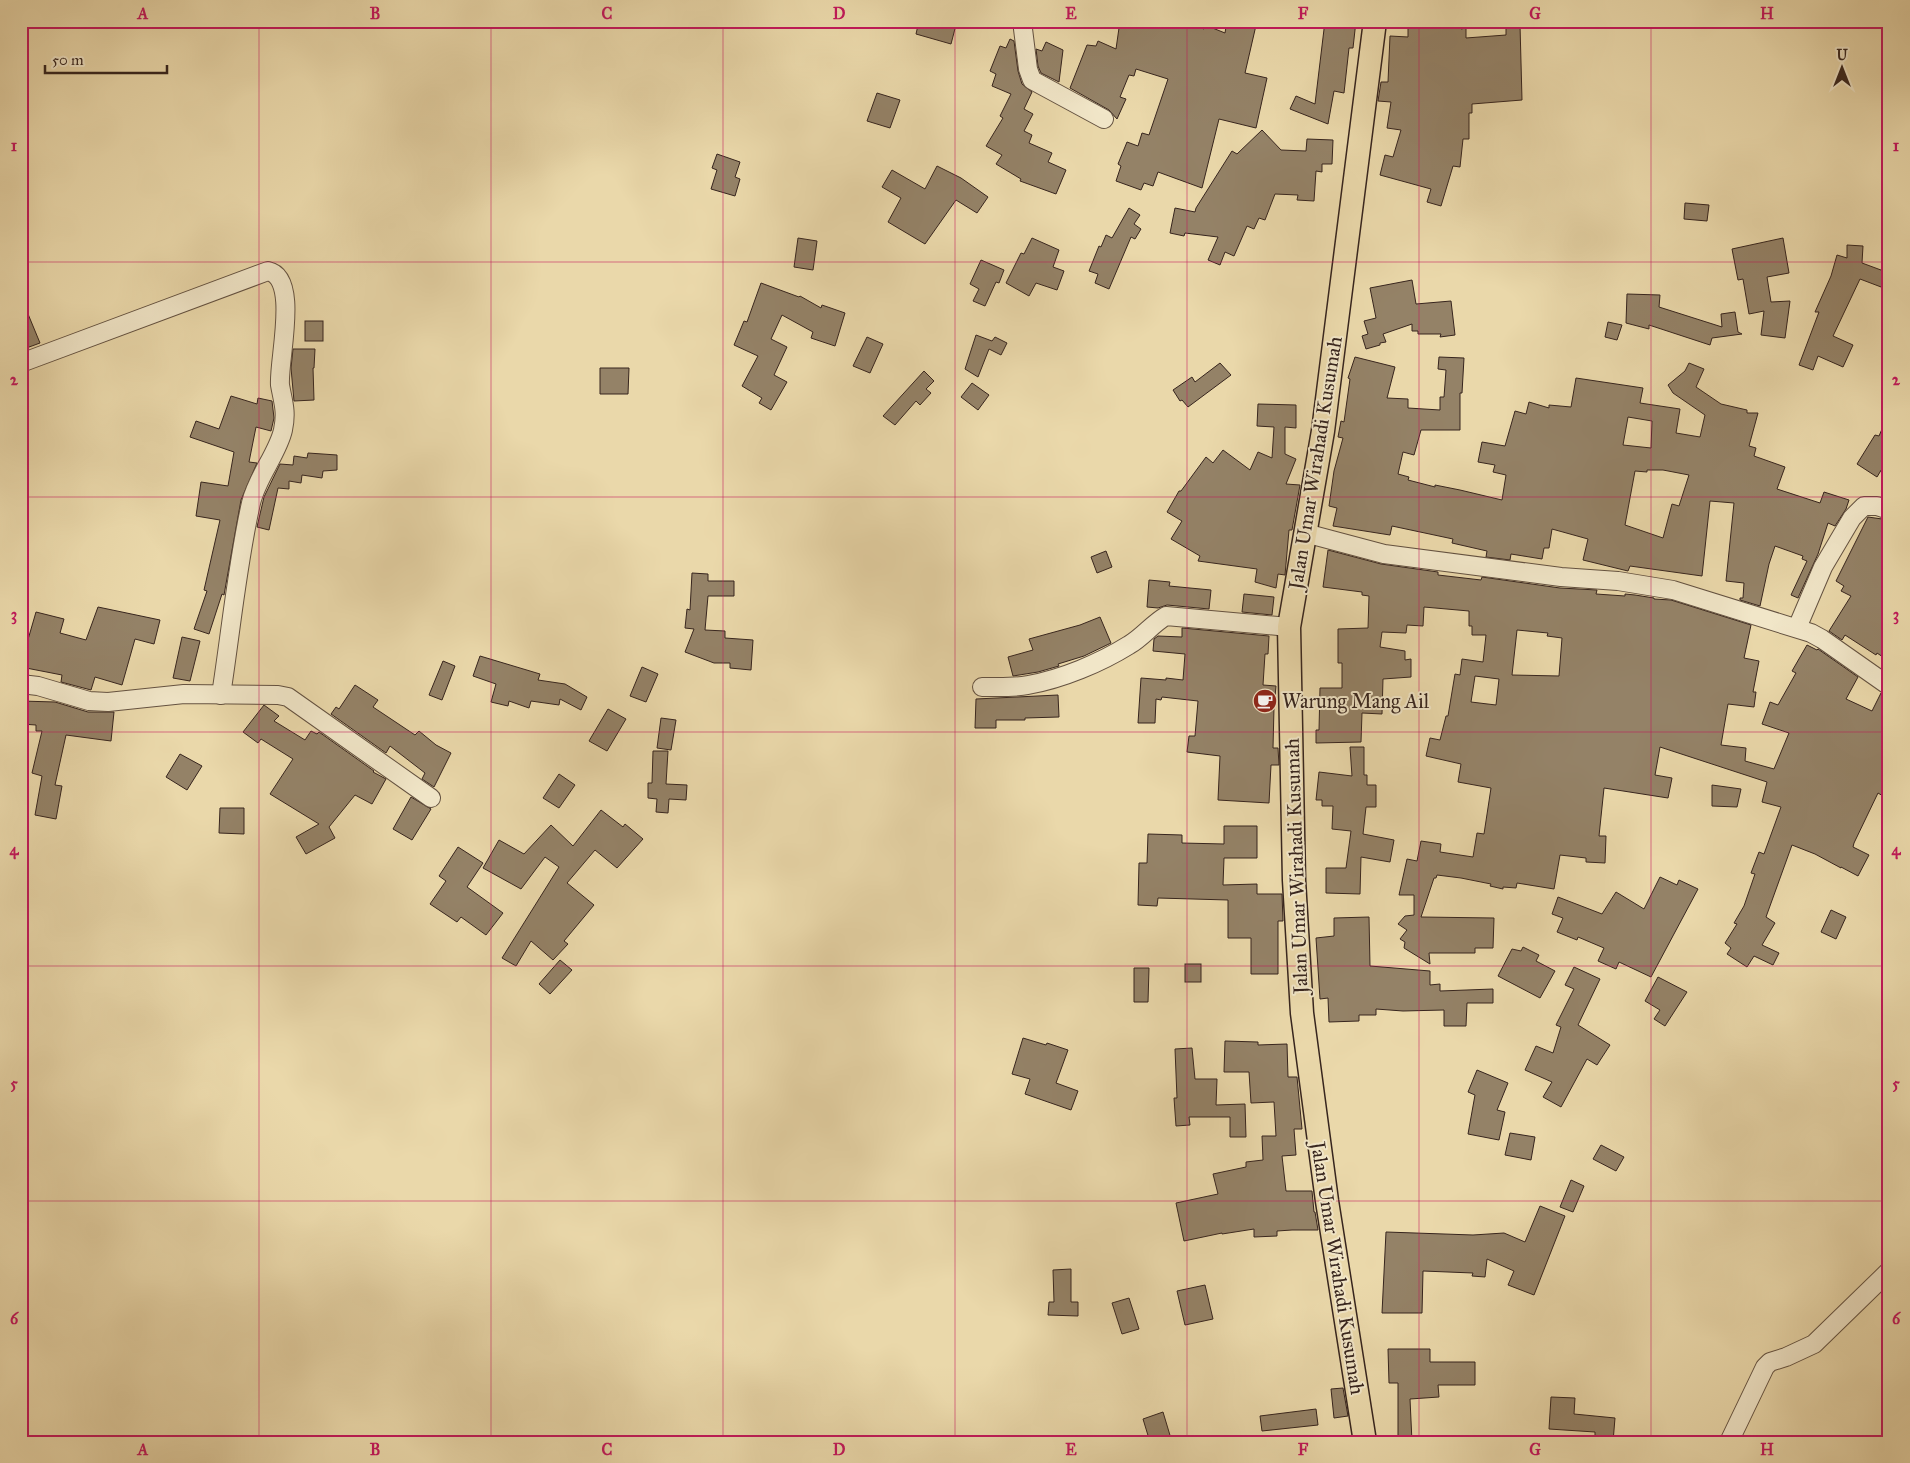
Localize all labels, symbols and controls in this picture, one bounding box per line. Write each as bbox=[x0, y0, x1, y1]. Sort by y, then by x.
text: A bbox=[137, 4, 149, 23]
text: B bbox=[370, 4, 380, 23]
text: C bbox=[602, 4, 613, 23]
text: D bbox=[833, 4, 846, 23]
text: E bbox=[1065, 4, 1077, 23]
text: F bbox=[1298, 4, 1309, 23]
text: G bbox=[1529, 4, 1541, 23]
text: H bbox=[1760, 4, 1774, 23]
scale bar bbox=[45, 42, 168, 74]
north arrow bbox=[1818, 42, 1868, 92]
text: U bbox=[1836, 47, 1848, 64]
text: 50 m bbox=[52, 51, 84, 69]
text: 1 bbox=[11, 136, 18, 155]
text: 1 bbox=[1893, 136, 1900, 155]
street label: Jalan Umar Wirahadi Kusumah bbox=[1283, 335, 1348, 593]
text: 2 bbox=[10, 370, 19, 389]
text: 2 bbox=[1892, 370, 1901, 389]
text: 3 bbox=[11, 605, 17, 625]
text: 3 bbox=[1893, 605, 1899, 625]
cafe icon: Warung Mang Ail bbox=[1252, 688, 1278, 714]
place label: Warung Mang Ail bbox=[1282, 689, 1430, 714]
street label: Jalan Umar Wirahadi Kusumah bbox=[1280, 738, 1314, 996]
text: 4 bbox=[10, 840, 20, 860]
text: 4 bbox=[1892, 840, 1902, 860]
text: 5 bbox=[10, 1074, 18, 1093]
text: 5 bbox=[1892, 1074, 1900, 1093]
street label: Jalan Umar Wirahadi Kusumah bbox=[1305, 1138, 1370, 1396]
text: 6 bbox=[10, 1309, 19, 1328]
text: 6 bbox=[1892, 1309, 1901, 1328]
text: A bbox=[137, 1440, 149, 1459]
text: B bbox=[370, 1440, 380, 1459]
text: C bbox=[602, 1440, 613, 1459]
text: D bbox=[833, 1440, 846, 1459]
text: E bbox=[1065, 1440, 1077, 1459]
text: F bbox=[1298, 1440, 1309, 1459]
text: G bbox=[1529, 1440, 1541, 1459]
text: H bbox=[1760, 1440, 1774, 1459]

